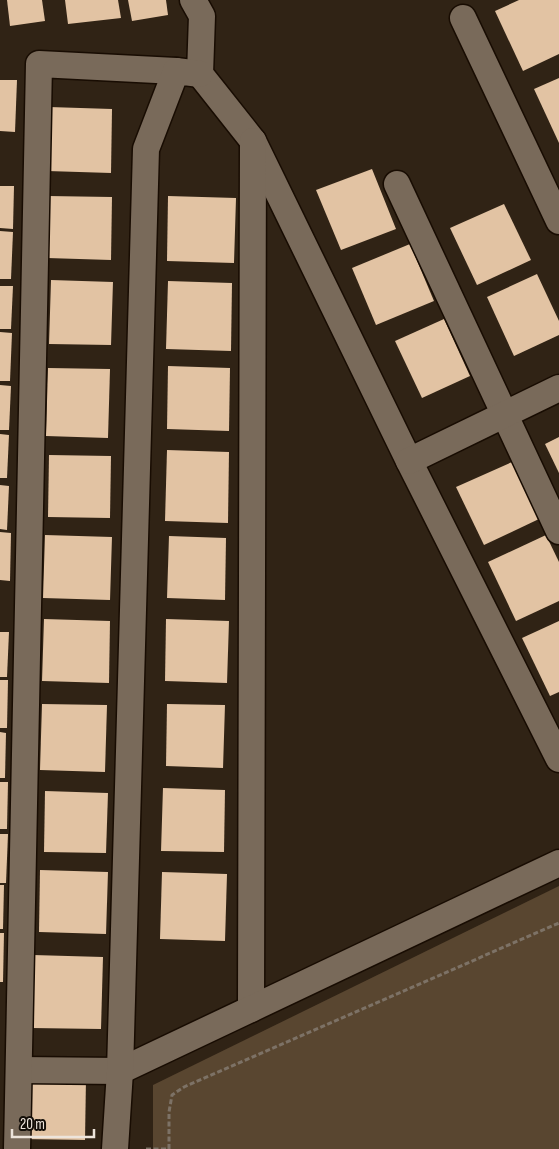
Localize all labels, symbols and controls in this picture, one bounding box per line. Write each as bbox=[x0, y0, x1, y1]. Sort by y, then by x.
scale bar bbox=[12, 1106, 95, 1138]
text: 20 m bbox=[20, 1115, 45, 1134]

